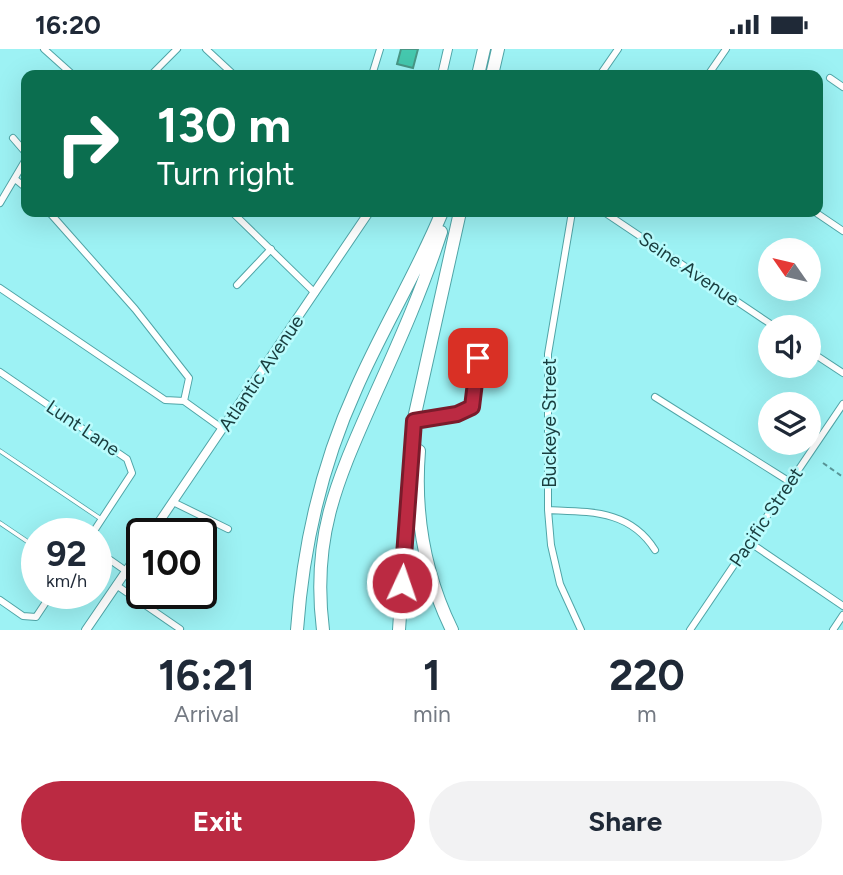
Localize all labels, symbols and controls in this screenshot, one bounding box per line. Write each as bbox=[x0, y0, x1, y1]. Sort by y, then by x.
text: 16:20 bbox=[35, 9, 101, 41]
text: 130 m bbox=[157, 95, 291, 154]
icon: right bbox=[42, 98, 133, 189]
text: Turn right bbox=[157, 155, 295, 193]
street label: Seine Avenue bbox=[634, 227, 744, 311]
north arrow bbox=[758, 238, 821, 301]
map controls bbox=[758, 238, 821, 455]
street label: Atlantic Avenue bbox=[214, 310, 308, 436]
button: sound bbox=[758, 315, 821, 378]
pin bbox=[448, 328, 508, 388]
icon: arrive bbox=[459, 339, 497, 377]
street label: Buckeye Street bbox=[538, 358, 561, 488]
button: layers bbox=[758, 392, 821, 455]
street label: Lunt Lane bbox=[42, 395, 124, 461]
street label: Pacific Street bbox=[724, 463, 808, 571]
speed limit sign: 100 bbox=[126, 518, 217, 609]
text: 92 bbox=[46, 533, 87, 575]
position arrow bbox=[365, 546, 439, 620]
text: km/h bbox=[46, 570, 87, 592]
text: 16:21 bbox=[158, 650, 255, 701]
text: 1 bbox=[423, 650, 441, 701]
text: 220 bbox=[609, 650, 685, 701]
text: Arrival bbox=[174, 700, 239, 728]
text: min bbox=[413, 700, 451, 728]
text: m bbox=[637, 700, 657, 728]
button: Exit bbox=[21, 781, 415, 861]
button: Share bbox=[429, 781, 822, 861]

